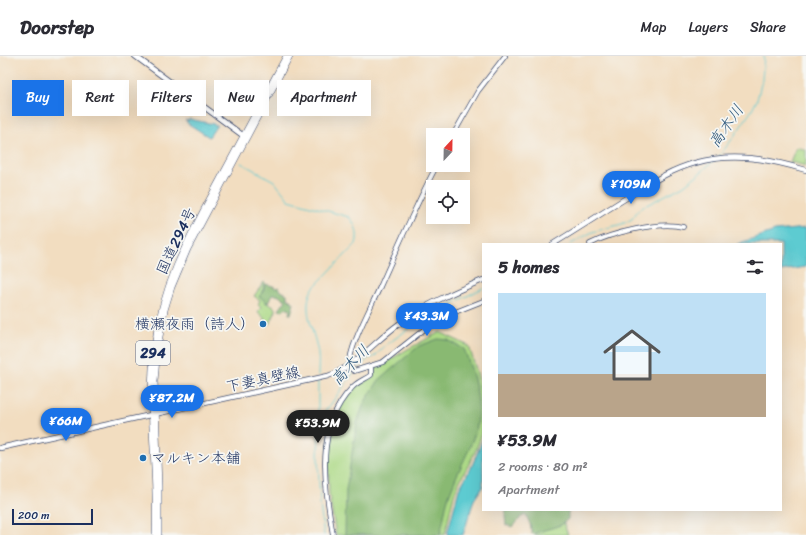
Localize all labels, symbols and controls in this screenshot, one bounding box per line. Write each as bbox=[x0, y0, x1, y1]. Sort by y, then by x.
text: Doorstep bbox=[20, 11, 94, 44]
text: Map bbox=[641, 15, 666, 40]
text: Layers bbox=[688, 15, 728, 40]
text: Share bbox=[750, 15, 786, 40]
chip: Buy bbox=[12, 80, 64, 116]
chip: Rent bbox=[72, 80, 129, 116]
chip: Filters bbox=[137, 80, 206, 116]
chip: New bbox=[214, 80, 269, 116]
chip: Apartment bbox=[277, 80, 371, 116]
water label: 高木川 bbox=[700, 98, 752, 154]
north arrow bbox=[426, 128, 470, 172]
map controls bbox=[426, 128, 470, 224]
pin: ¥109M bbox=[603, 171, 659, 205]
text: ¥109M bbox=[611, 172, 651, 195]
button: locate bbox=[426, 180, 470, 224]
street label: 国道294号 bbox=[149, 203, 203, 279]
text: 5 homes bbox=[498, 252, 559, 282]
icon: filters bbox=[744, 256, 766, 278]
pin: ¥43.3M bbox=[394, 303, 460, 337]
text: ¥43.3M bbox=[405, 304, 449, 327]
place label: 横瀬夜雨（詩人） bbox=[135, 311, 255, 337]
marker: 横瀬夜雨（詩人） bbox=[258, 319, 268, 329]
icon: home bbox=[596, 319, 668, 391]
water label: 高木川 bbox=[323, 338, 377, 392]
road number: 294 bbox=[136, 341, 170, 365]
street label: 下妻真壁線 bbox=[224, 358, 302, 400]
pin: ¥87.2M bbox=[139, 385, 205, 419]
text: ¥87.2M bbox=[150, 386, 194, 409]
pin: ¥66M bbox=[42, 408, 90, 442]
text: ¥66M bbox=[50, 409, 82, 432]
pin: ¥53.9M bbox=[285, 410, 351, 444]
text: ¥53.9M bbox=[296, 411, 340, 434]
text: ¥53.9M bbox=[498, 425, 557, 455]
place label: マルキン本舗 bbox=[151, 445, 241, 471]
marker: マルキン本舗 bbox=[138, 453, 148, 463]
text: 2 rooms · 80 m² bbox=[498, 455, 588, 478]
text: Apartment bbox=[498, 478, 559, 501]
text: 200 m bbox=[18, 506, 50, 525]
scale bar bbox=[12, 507, 93, 526]

